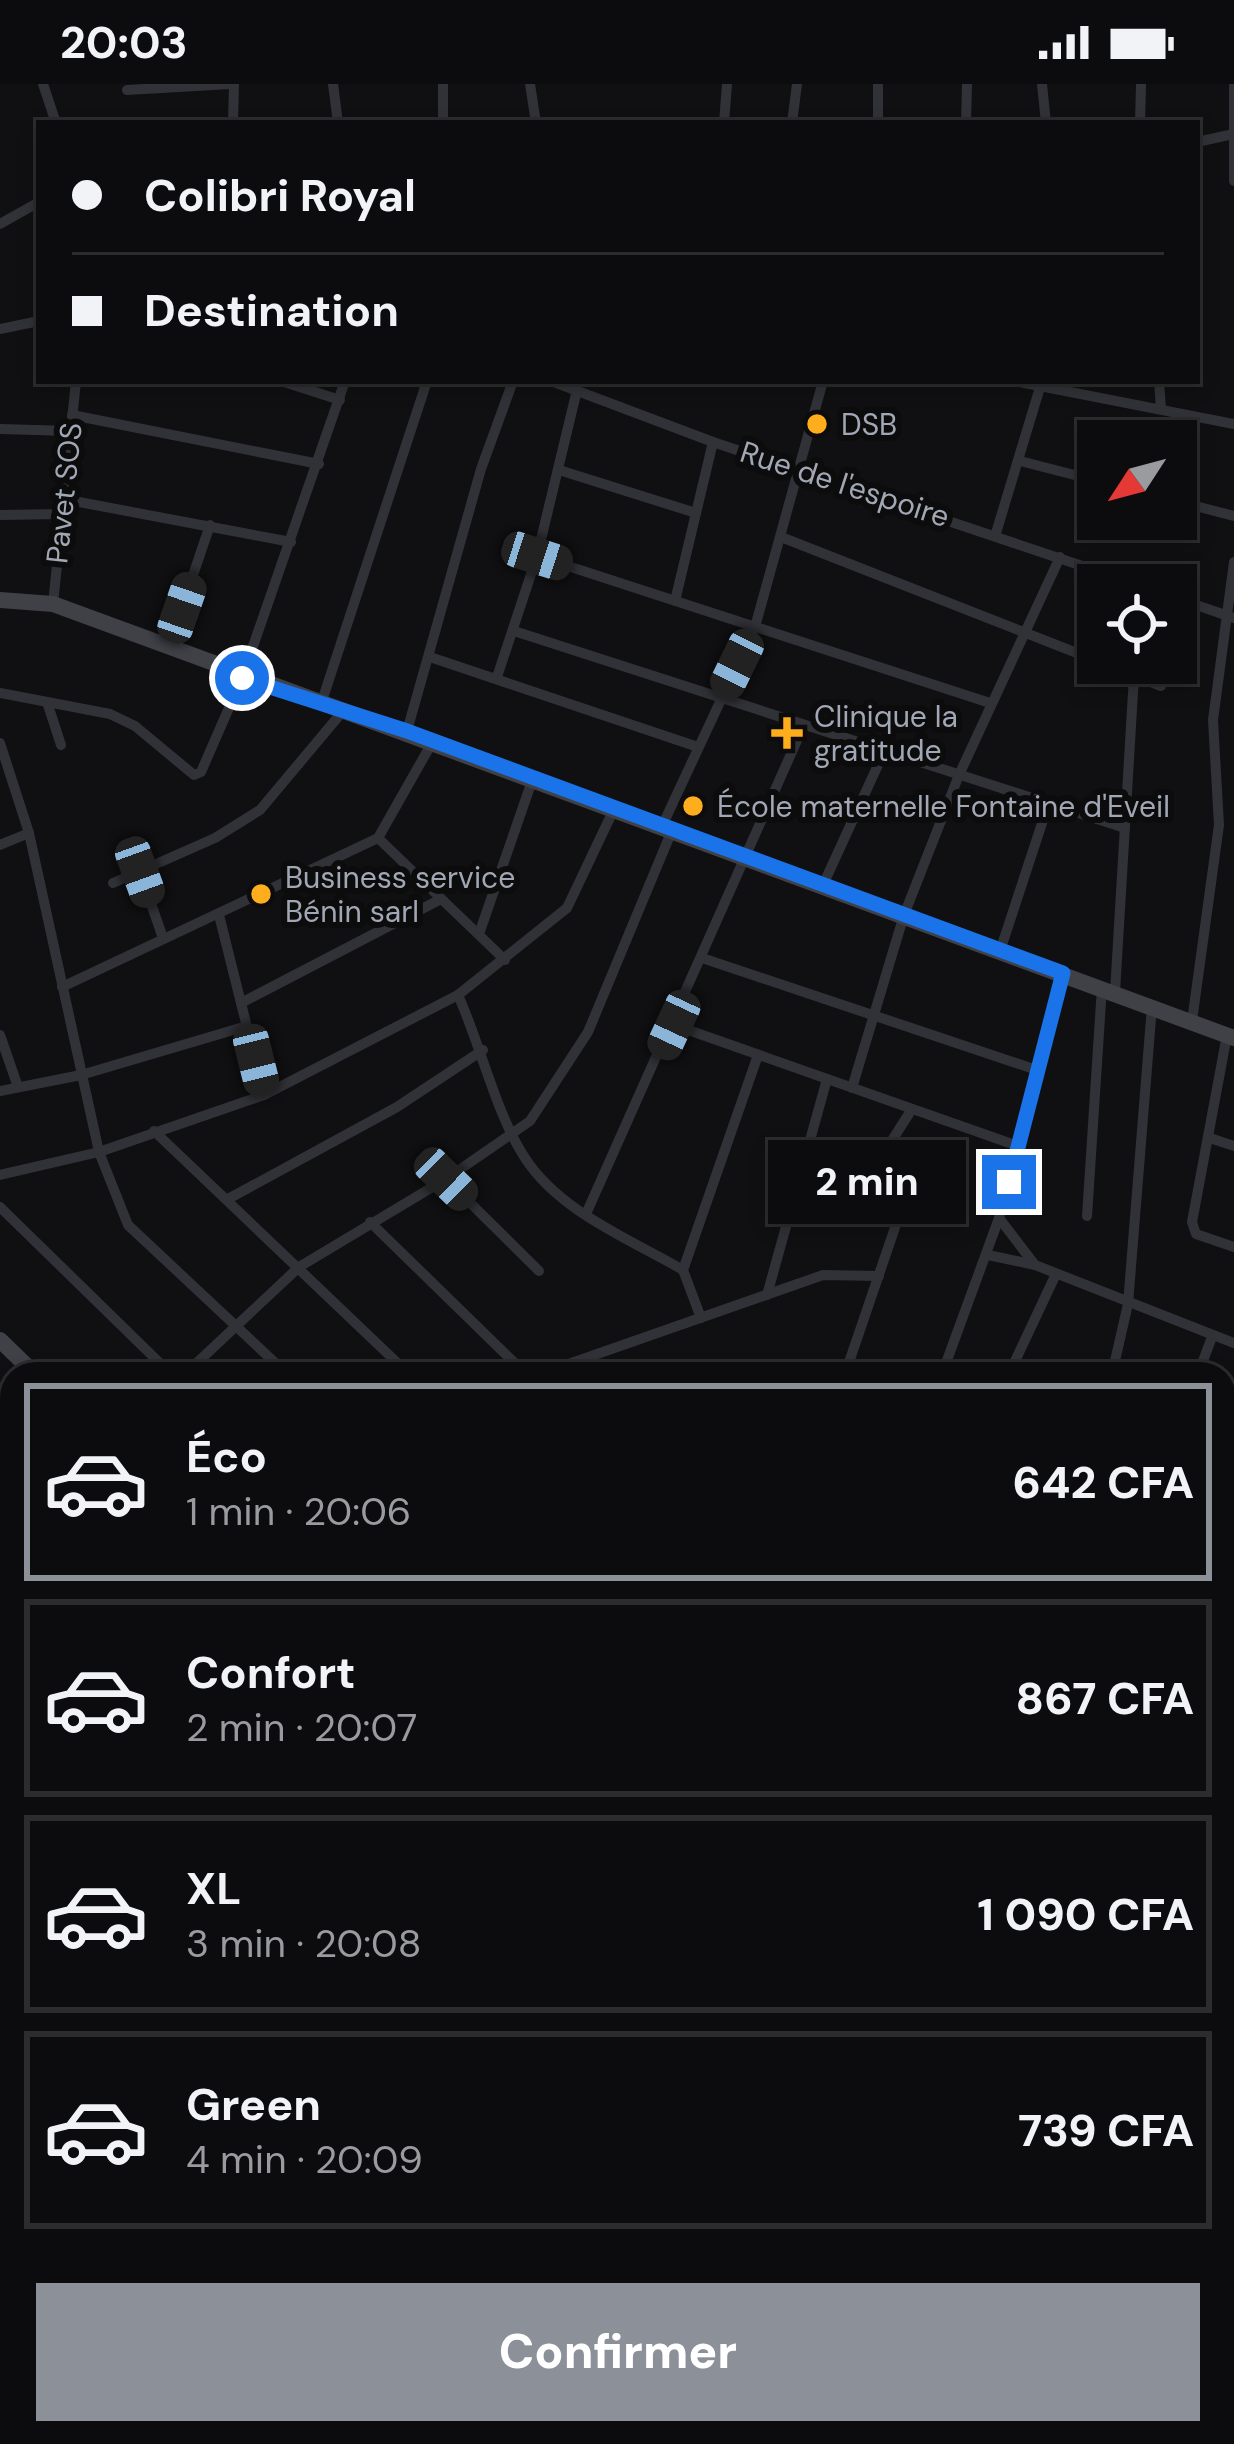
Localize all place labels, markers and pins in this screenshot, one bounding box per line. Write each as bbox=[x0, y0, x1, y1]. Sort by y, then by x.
place label: DSB bbox=[841, 405, 897, 444]
marker: DSB bbox=[804, 411, 830, 437]
place label: Clinique la gratitude bbox=[814, 697, 958, 770]
marker: Clinique la gratitude bbox=[771, 717, 803, 749]
place label: École maternelle Fontaine d'Eveil bbox=[717, 787, 1170, 826]
marker: École maternelle Fontaine d'Eveil bbox=[680, 793, 706, 819]
place label: Business service Bénin sarl bbox=[285, 858, 515, 931]
marker: Business service Bénin sarl bbox=[248, 881, 274, 907]

